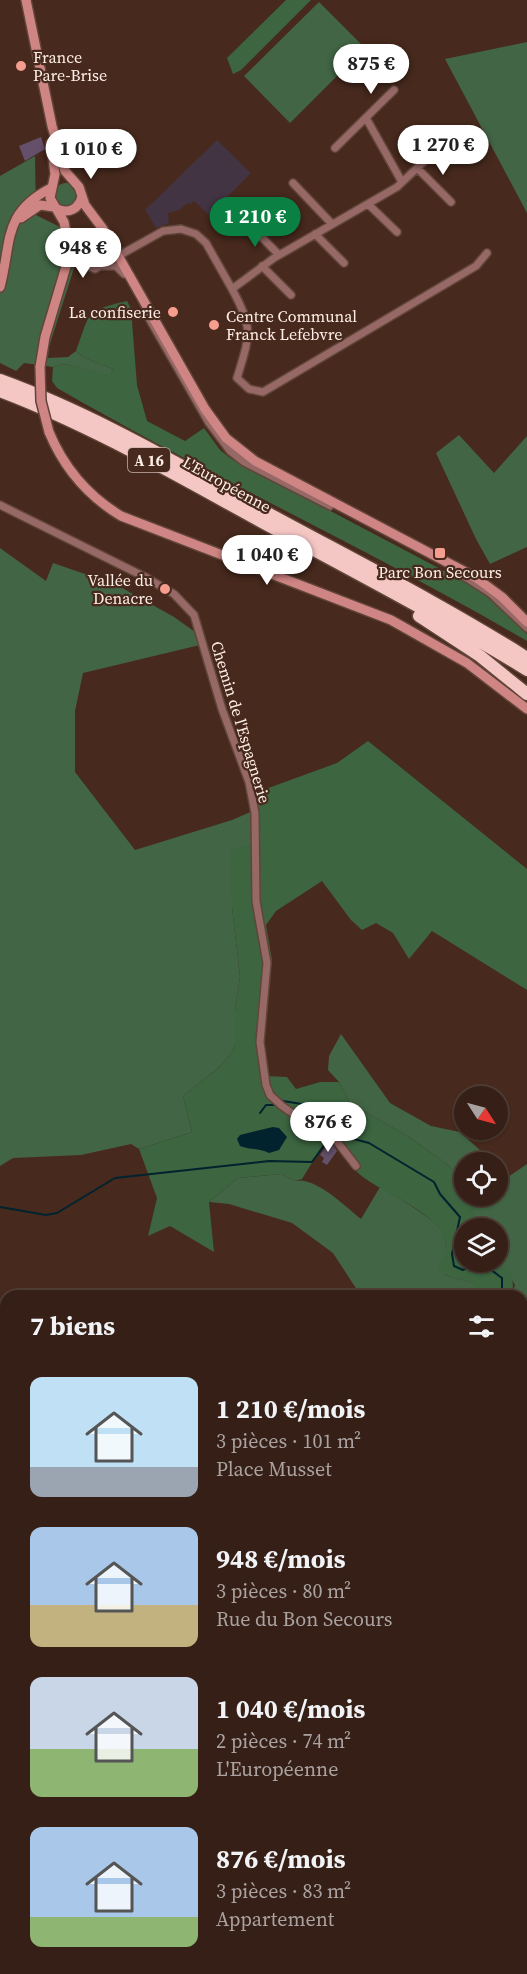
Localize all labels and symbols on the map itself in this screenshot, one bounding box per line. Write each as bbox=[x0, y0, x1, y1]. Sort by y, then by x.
pin: 875 € bbox=[329, 44, 413, 95]
place label: France Pare-Brise bbox=[33, 46, 107, 86]
marker: France Pare-Brise bbox=[14, 59, 28, 73]
pin: 1 270 € bbox=[388, 125, 498, 176]
pin: 1 010 € bbox=[36, 129, 146, 180]
pin: 1 210 € bbox=[200, 197, 310, 248]
pin: 948 € bbox=[41, 228, 125, 279]
place label: La confiserie bbox=[69, 301, 161, 323]
marker: La confiserie bbox=[166, 305, 180, 319]
place label: Centre Communal Franck Lefebvre bbox=[226, 305, 357, 345]
marker: Centre Communal Franck Lefebvre bbox=[207, 318, 221, 332]
road number: A 16 bbox=[128, 448, 170, 472]
street label: L'Européenne bbox=[179, 451, 275, 517]
pin: 1 040 € bbox=[212, 535, 322, 586]
marker: Parc Bon Secours bbox=[433, 546, 447, 560]
place label: Parc Bon Secours bbox=[378, 561, 502, 583]
place label: Vallée du Denacre bbox=[88, 569, 153, 609]
marker: Vallée du Denacre bbox=[158, 582, 172, 596]
street label: Chemin de l'Espagnerie bbox=[206, 638, 276, 806]
north arrow bbox=[454, 1086, 508, 1140]
pin: 876 € bbox=[286, 1102, 370, 1153]

